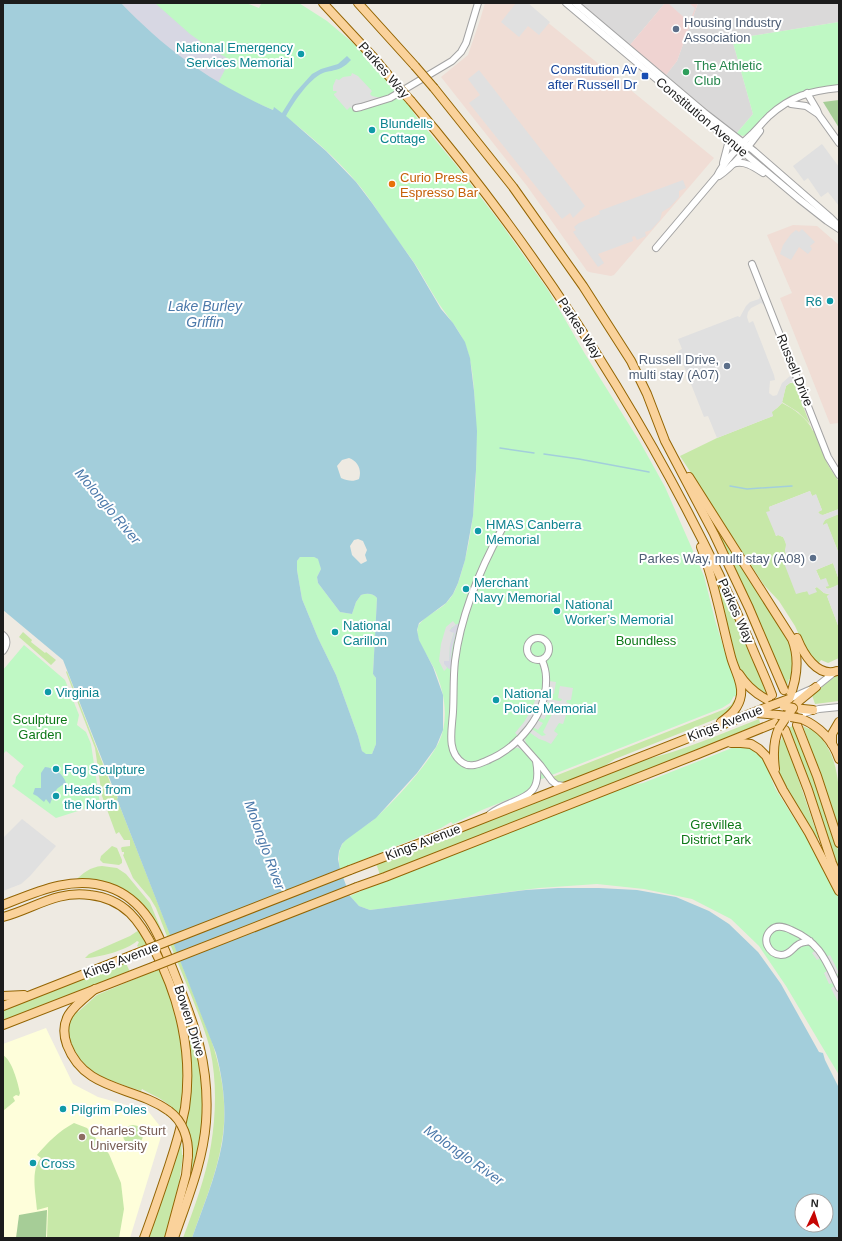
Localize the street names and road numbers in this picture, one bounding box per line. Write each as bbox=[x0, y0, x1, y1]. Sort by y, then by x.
street label: Parkes Way bbox=[356, 39, 413, 102]
street label: Constitution Avenue bbox=[653, 74, 751, 160]
street label: Parkes Way bbox=[555, 295, 606, 362]
street label: Russell Drive bbox=[774, 332, 816, 408]
street label: Parkes Way bbox=[715, 576, 757, 646]
street label: Kings Avenue bbox=[685, 702, 765, 744]
street label: Kings Avenue bbox=[383, 821, 463, 863]
street label: Kings Avenue bbox=[81, 939, 161, 981]
street label: Bowen Drive bbox=[171, 984, 209, 1058]

